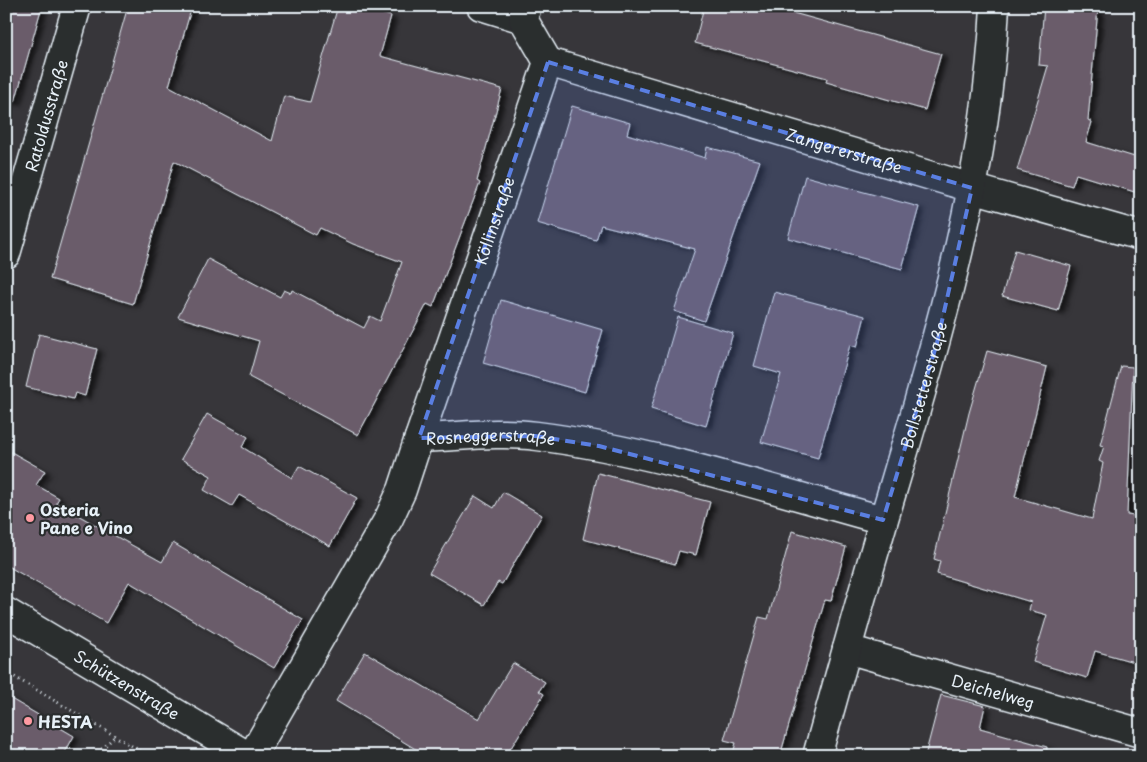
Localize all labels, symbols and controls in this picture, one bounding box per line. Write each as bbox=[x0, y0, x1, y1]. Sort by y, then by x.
street label: Ratoldusstraße bbox=[18, 57, 73, 174]
street label: Zangererstraße bbox=[783, 121, 905, 179]
street label: Köllinstraße bbox=[467, 173, 520, 268]
street label: Bollstetterstraße bbox=[894, 319, 952, 451]
street label: Rosneggerstraße bbox=[425, 422, 557, 450]
place label: Osteria Pane e Vino bbox=[40, 497, 133, 539]
marker: Osteria Pane e Vino bbox=[24, 512, 36, 524]
street label: Schützenstraße bbox=[70, 643, 185, 725]
street label: Deichelweg bbox=[949, 667, 1038, 714]
place label: HESTA bbox=[38, 709, 93, 733]
marker: HESTA bbox=[22, 715, 34, 727]

